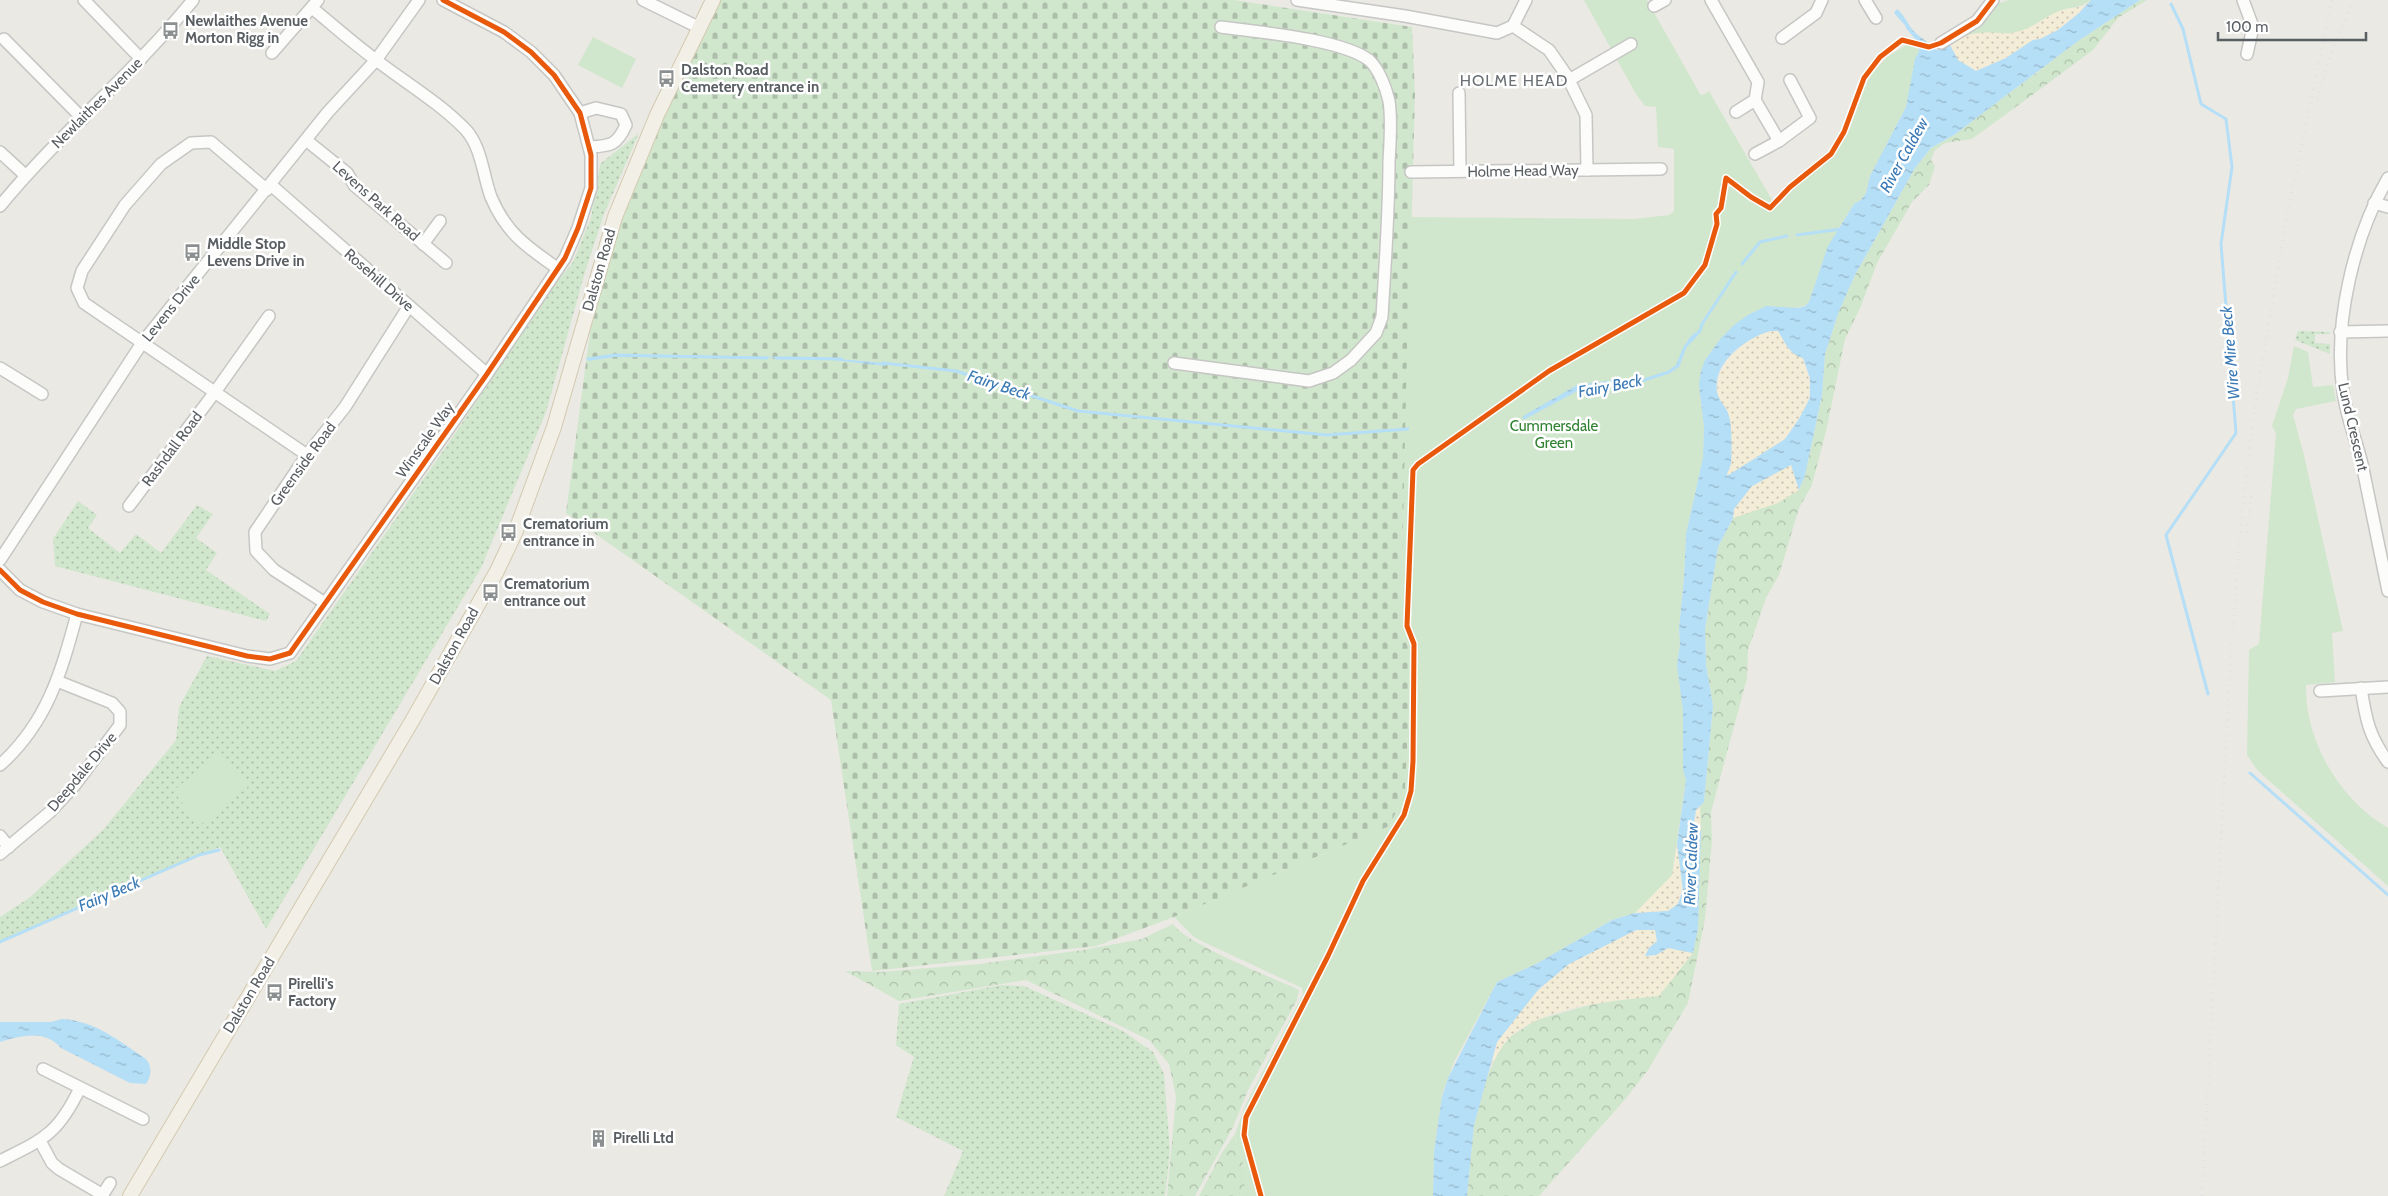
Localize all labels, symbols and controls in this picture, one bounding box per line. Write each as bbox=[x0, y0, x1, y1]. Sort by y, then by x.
scale bar bbox=[2218, 10, 2366, 42]
place label: Newlaithes Avenue Morton Rigg in bbox=[185, 12, 308, 47]
text: 100 m bbox=[2226, 18, 2268, 36]
bus stop icon: Newlaithes Avenue Morton Rigg in bbox=[161, 20, 181, 40]
street label: Newlaithes Avenue bbox=[48, 54, 146, 152]
place label: Dalston Road Cemetery entrance in bbox=[681, 61, 819, 96]
bus stop icon: Dalston Road Cemetery entrance in bbox=[657, 69, 677, 89]
district label: HOLME HEAD bbox=[1460, 71, 1568, 90]
water label: River Caldew bbox=[1876, 114, 1932, 196]
street label: Levens Park Road bbox=[329, 157, 423, 245]
street label: Holme Head Way bbox=[1467, 161, 1579, 181]
street label: Dalston Road bbox=[579, 227, 619, 313]
place label: Middle Stop Levens Drive in bbox=[207, 235, 305, 270]
bus stop icon: Middle Stop Levens Drive in bbox=[183, 243, 203, 263]
street label: Rosehill Drive bbox=[341, 245, 418, 315]
street label: Levens Drive bbox=[138, 270, 204, 345]
water label: Wire Mire Beck bbox=[2216, 304, 2244, 401]
water label: Fairy Beck bbox=[965, 366, 1034, 404]
water label: Fairy Beck bbox=[1576, 370, 1645, 402]
street label: Lund Crescent bbox=[2334, 381, 2372, 473]
street label: Winscale Way bbox=[392, 398, 458, 481]
street label: Rashdall Road bbox=[138, 408, 206, 490]
park label: Cummersdale Green bbox=[1510, 417, 1599, 452]
street label: Greenside Road bbox=[266, 418, 340, 510]
place label: Crematorium entrance in bbox=[523, 515, 609, 550]
bus stop icon: Crematorium entrance in bbox=[499, 523, 519, 543]
place label: Crematorium entrance out bbox=[504, 575, 590, 610]
bus stop icon: Crematorium entrance out bbox=[480, 583, 500, 603]
street label: Dalston Road bbox=[425, 604, 483, 688]
street label: Deepdale Drive bbox=[44, 728, 121, 815]
water label: River Caldew bbox=[1680, 822, 1702, 905]
water label: Fairy Beck bbox=[75, 872, 144, 915]
street label: Dalston Road bbox=[219, 954, 279, 1036]
place label: Pirelli's Factory bbox=[288, 975, 337, 1010]
bus stop icon: Pirelli's Factory bbox=[264, 983, 284, 1003]
building icon: Pirelli Ltd bbox=[589, 1128, 609, 1148]
place label: Pirelli Ltd bbox=[613, 1129, 674, 1147]

